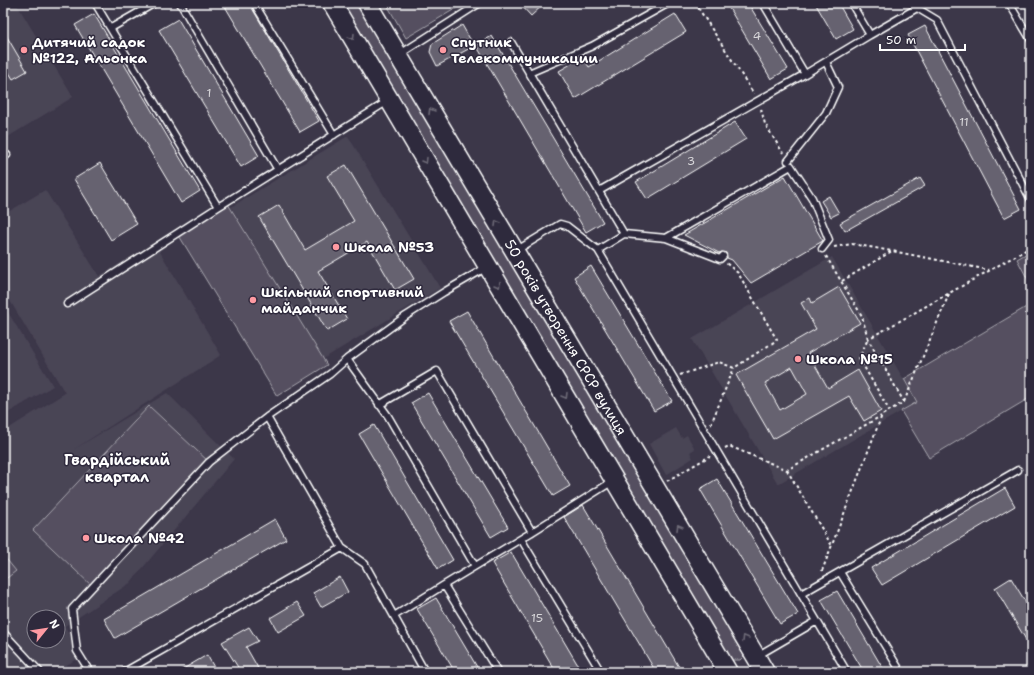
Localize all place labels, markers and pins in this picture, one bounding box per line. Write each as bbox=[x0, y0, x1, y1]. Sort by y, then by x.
place label: Дитячий садок №122, Альонка bbox=[32, 33, 147, 67]
place label: Спутник Телекоммуникации bbox=[451, 33, 598, 67]
marker: Дитячий садок №122, Альонка bbox=[19, 45, 29, 55]
marker: Спутник Телекоммуникации bbox=[438, 45, 448, 55]
place label: Школа №53 bbox=[344, 238, 434, 256]
marker: Школа №53 bbox=[331, 242, 341, 252]
place label: Шкільний спортивний майданчик bbox=[261, 283, 424, 317]
marker: Шкільний спортивний майданчик bbox=[248, 295, 258, 305]
place label: Школа №15 bbox=[806, 350, 893, 368]
marker: Школа №15 bbox=[793, 354, 803, 364]
place label: Школа №42 bbox=[94, 529, 185, 547]
marker: Школа №42 bbox=[81, 533, 91, 543]

